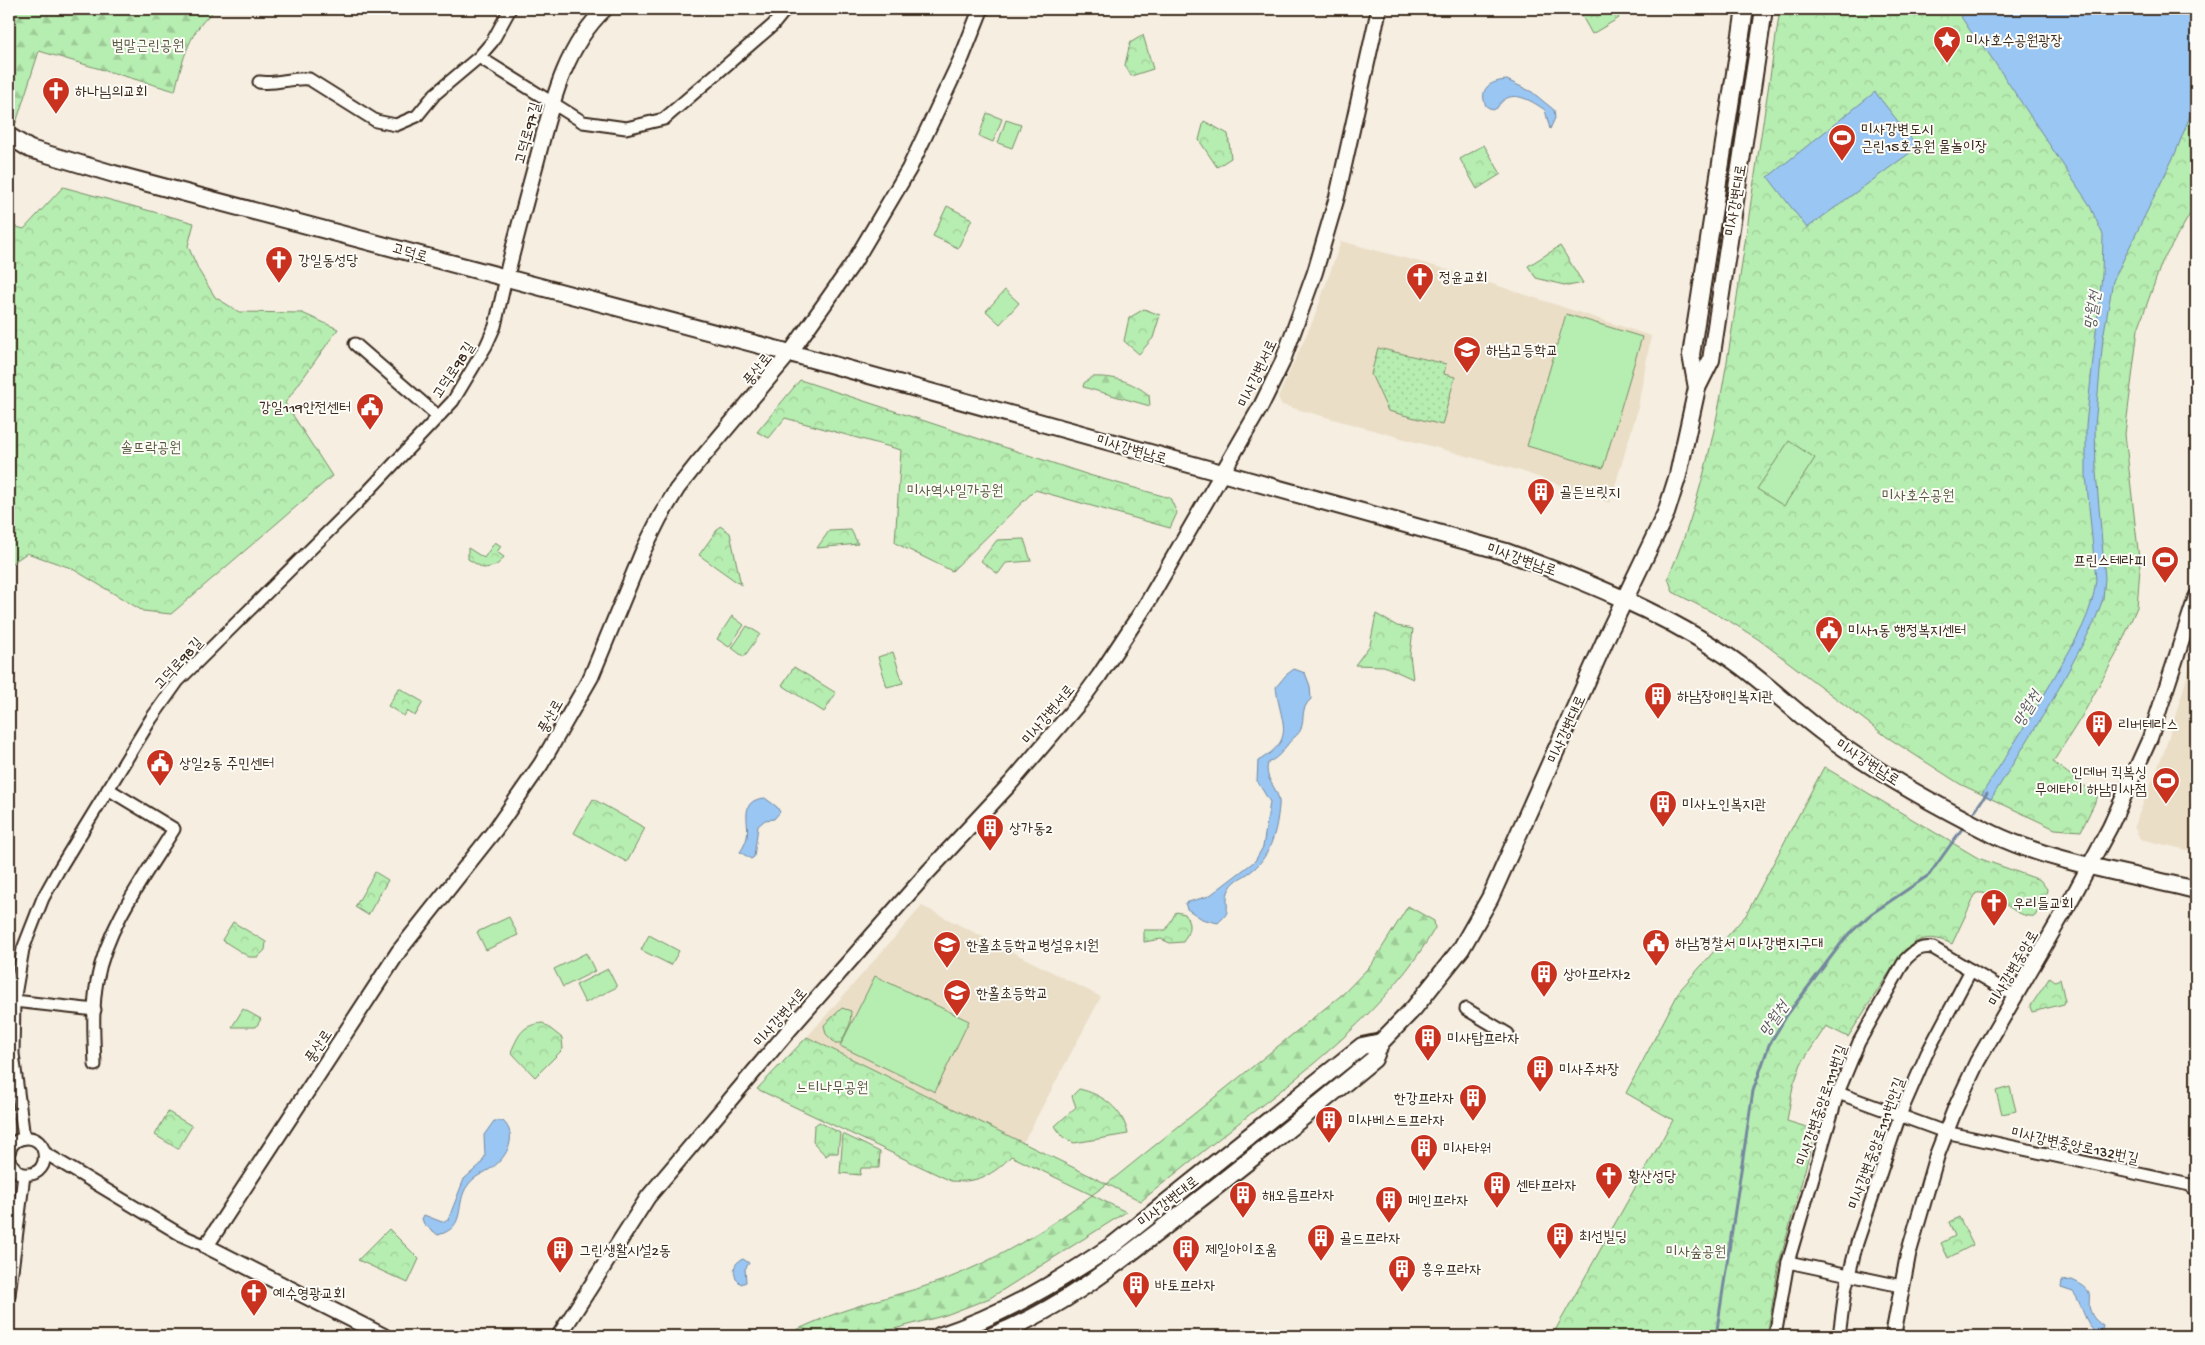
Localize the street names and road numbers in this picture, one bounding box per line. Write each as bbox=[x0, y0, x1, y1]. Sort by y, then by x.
street label: 고덕로97길 bbox=[512, 100, 546, 167]
street label: 미사강변대로 bbox=[1722, 163, 1752, 237]
street label: 고덕로 bbox=[390, 240, 429, 268]
street label: 미사강변서로 bbox=[1235, 337, 1282, 410]
street label: 고덕로98길 bbox=[430, 339, 480, 403]
street label: 풍산로 bbox=[740, 351, 777, 390]
street label: 미사강변남로 bbox=[1094, 432, 1169, 470]
street label: 미사강변남로 bbox=[1484, 541, 1559, 581]
street label: 고덕로98길 bbox=[151, 635, 208, 694]
street label: 미사강변서로 bbox=[1019, 682, 1080, 749]
street label: 미사강변대로 bbox=[1545, 693, 1591, 767]
street label: 풍산로 bbox=[535, 697, 568, 737]
street label: 미사강변남로 bbox=[1832, 736, 1902, 791]
street label: 미사강변중앙로 bbox=[1986, 928, 2044, 1010]
street label: 미사강변서로 bbox=[751, 985, 812, 1052]
street label: 풍산로 bbox=[302, 1027, 337, 1067]
street label: 미사강변중앙로111번길 bbox=[1794, 1043, 1852, 1169]
street label: 미사강변중앙로111번안길 bbox=[1846, 1075, 1910, 1212]
street label: 미사강변중앙로132번길 bbox=[2009, 1125, 2140, 1169]
street label: 미사강변대로 bbox=[1135, 1173, 1203, 1232]

